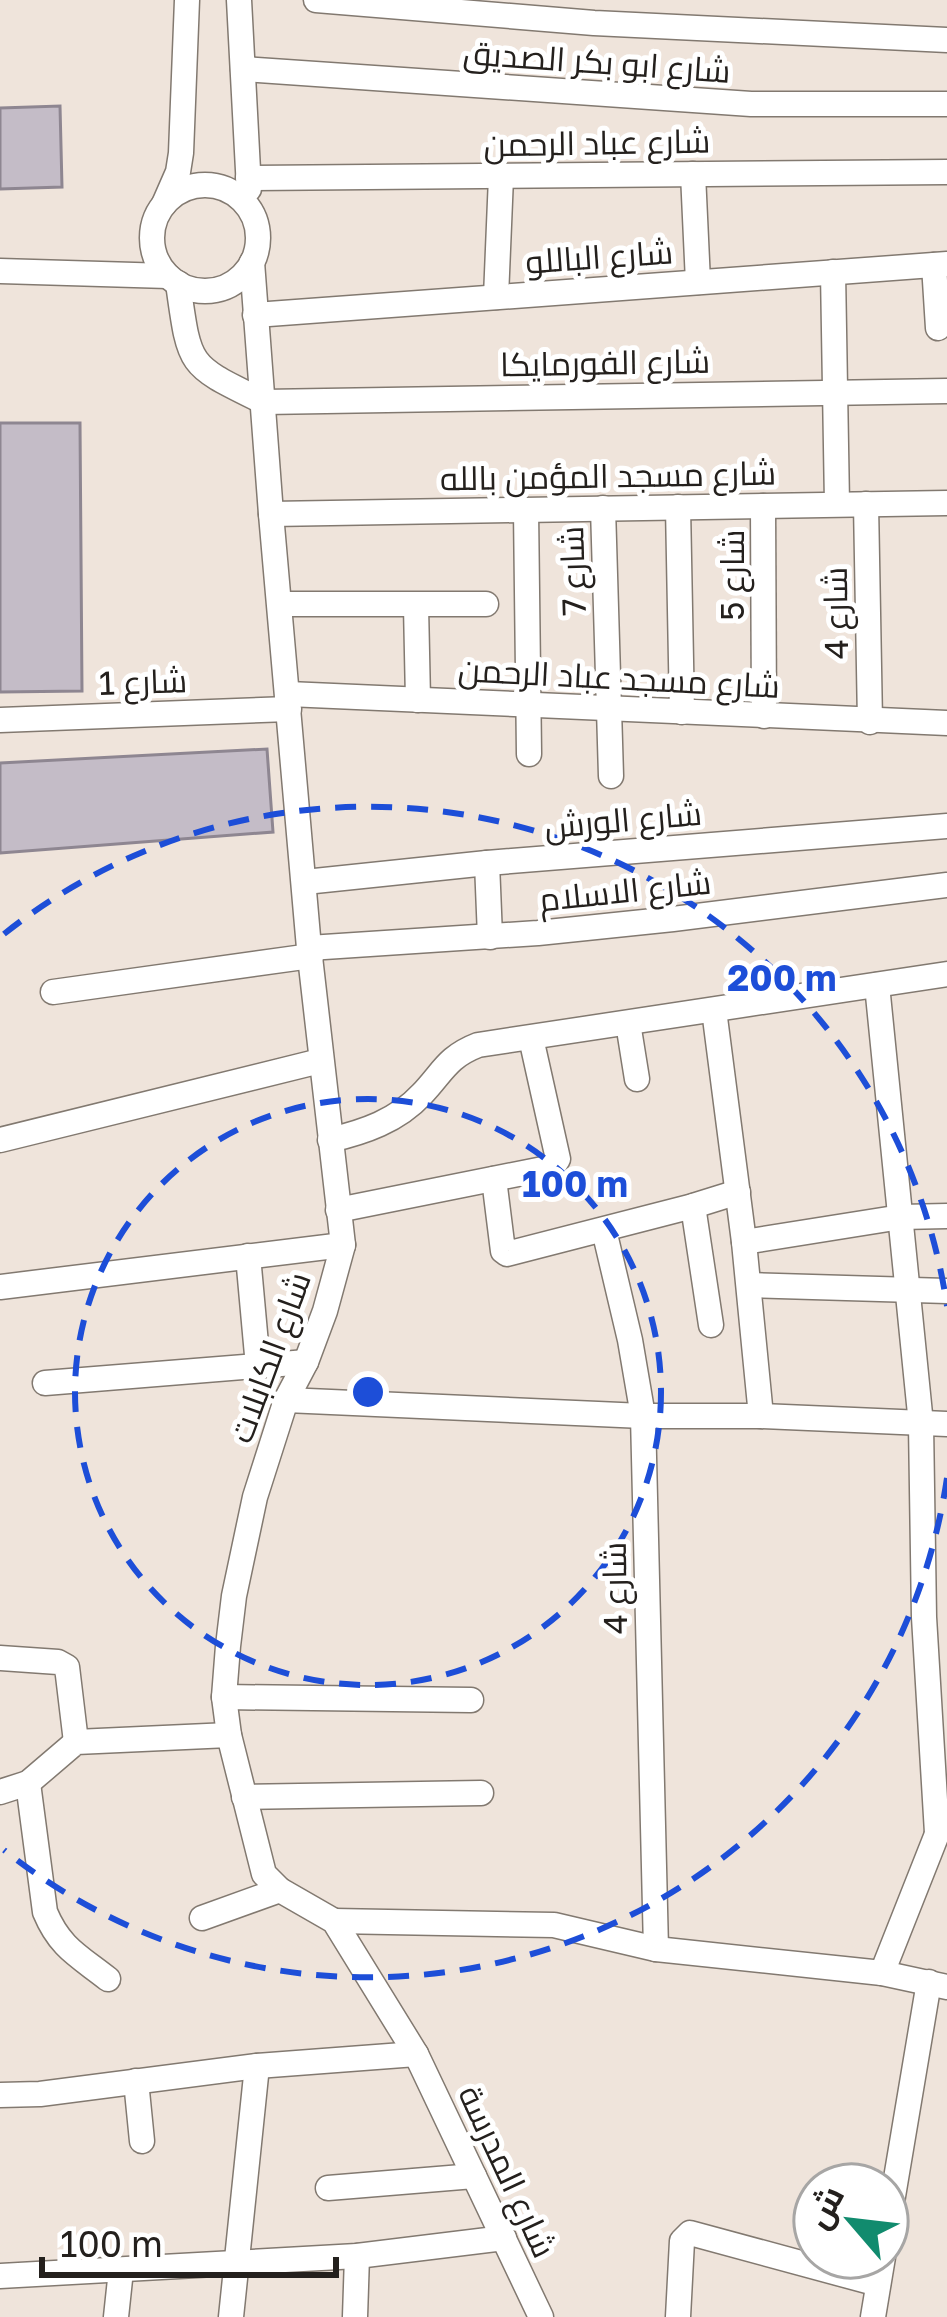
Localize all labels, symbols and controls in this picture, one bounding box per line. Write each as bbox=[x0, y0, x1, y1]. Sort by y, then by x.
street label: شارع ابو بكر الصديق bbox=[462, 32, 732, 94]
street label: شارع عباد الرحمن bbox=[483, 121, 711, 167]
street label: شارع الباللو bbox=[524, 231, 674, 285]
street label: شارع الفورمايكا bbox=[500, 341, 710, 387]
street label: شارع مسجد المؤمن بالله bbox=[440, 453, 776, 501]
street label: شارع 7 bbox=[551, 525, 597, 616]
street label: شارع 5 bbox=[712, 529, 755, 621]
street label: شارع 4 bbox=[815, 566, 859, 659]
street label: شارع مسجد عباد الرحمن bbox=[457, 649, 781, 709]
street label: شارع 1 bbox=[98, 660, 188, 706]
street label: شارع الورش bbox=[543, 793, 704, 849]
street label: شارع الاسلام bbox=[537, 862, 713, 922]
text: 200 m bbox=[727, 956, 837, 999]
text: 100 m bbox=[522, 1162, 628, 1205]
street label: شارع الكابلات bbox=[220, 1266, 322, 1449]
centre of rings bbox=[347, 1371, 389, 1413]
street label: شارع 4 bbox=[594, 1541, 638, 1634]
street label: شارع المدرسة bbox=[448, 2079, 565, 2265]
north arrow bbox=[791, 2161, 911, 2281]
text: ش bbox=[797, 2179, 852, 2235]
scale bar bbox=[42, 2203, 336, 2277]
text: 100 m bbox=[60, 2222, 163, 2265]

